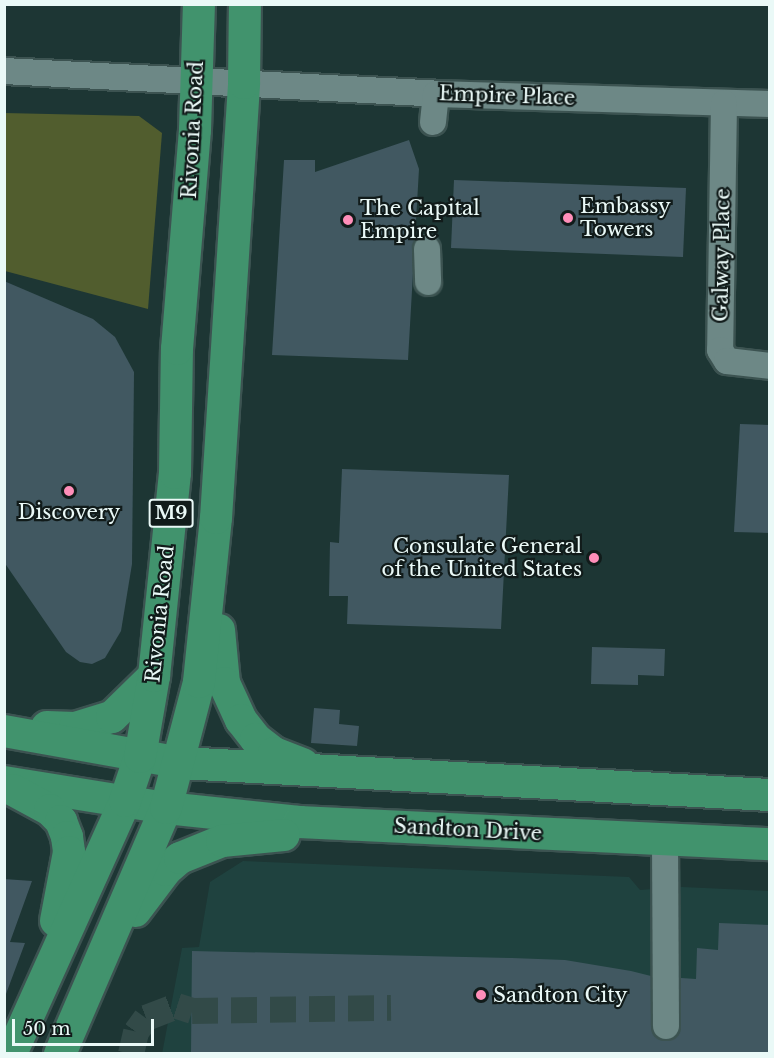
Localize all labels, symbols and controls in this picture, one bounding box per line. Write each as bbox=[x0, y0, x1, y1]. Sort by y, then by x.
street label: Rivonia Road bbox=[177, 60, 209, 200]
street label: Empire Place bbox=[438, 82, 576, 110]
street label: Galway Place bbox=[709, 188, 735, 322]
place label: Embassy Towers bbox=[580, 195, 671, 242]
place label: The Capital Empire bbox=[360, 196, 480, 243]
marker: Embassy Towers bbox=[561, 211, 575, 225]
marker: The Capital Empire bbox=[341, 213, 355, 227]
marker: Discovery bbox=[62, 484, 76, 498]
road number: M9 bbox=[148, 498, 194, 528]
place label: Discovery bbox=[18, 500, 120, 524]
place label: Consulate General of the United States bbox=[381, 534, 582, 581]
street label: Rivonia Road bbox=[141, 544, 179, 684]
marker: Consulate General of the United States bbox=[587, 551, 601, 565]
street label: Sandton Drive bbox=[393, 814, 543, 846]
place label: Sandton City bbox=[493, 983, 628, 1007]
marker: Sandton City bbox=[474, 988, 488, 1002]
scale bar bbox=[15, 1007, 158, 1045]
text: 50 m bbox=[23, 1018, 71, 1040]

